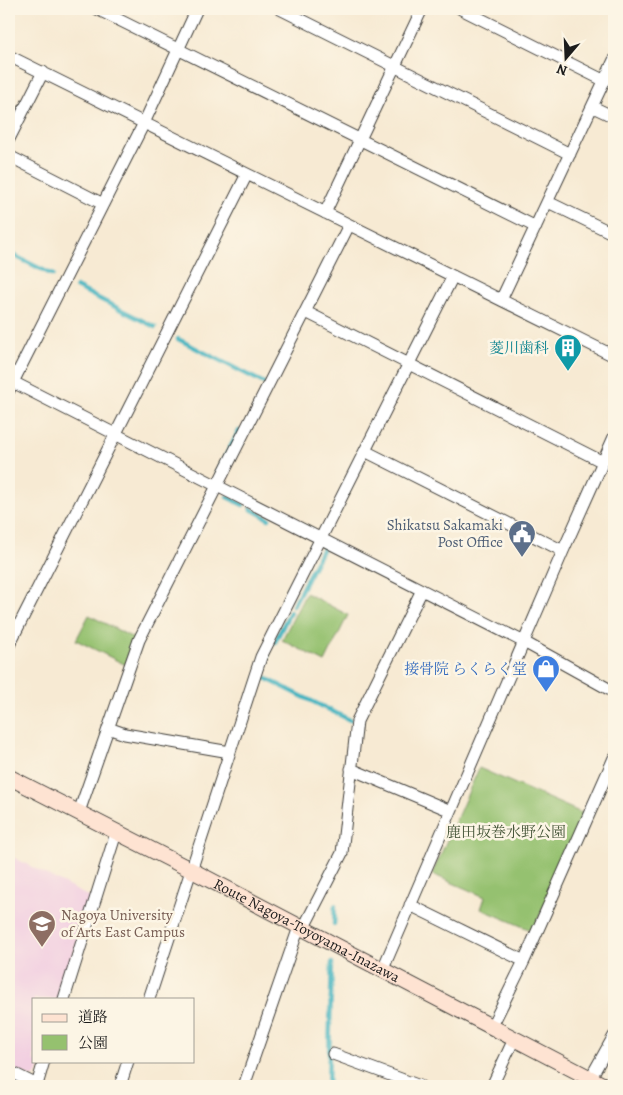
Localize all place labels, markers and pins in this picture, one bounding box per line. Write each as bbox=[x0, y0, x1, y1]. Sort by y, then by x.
building icon: 菱川歯科 bbox=[553, 333, 583, 372]
place label: 菱川歯科 bbox=[489, 338, 549, 358]
place label: Shikatsu Sakamaki Post Office bbox=[387, 515, 503, 552]
public building icon: Shikatsu Sakamaki Post Office bbox=[507, 519, 537, 558]
shop icon: 接骨院 らくらく堂 bbox=[531, 654, 561, 693]
place label: 接骨院 らくらく堂 bbox=[404, 659, 527, 679]
place label: Nagoya University of Arts East Campus bbox=[61, 905, 185, 942]
school or university icon: Nagoya University of Arts East Campus bbox=[27, 909, 57, 948]

